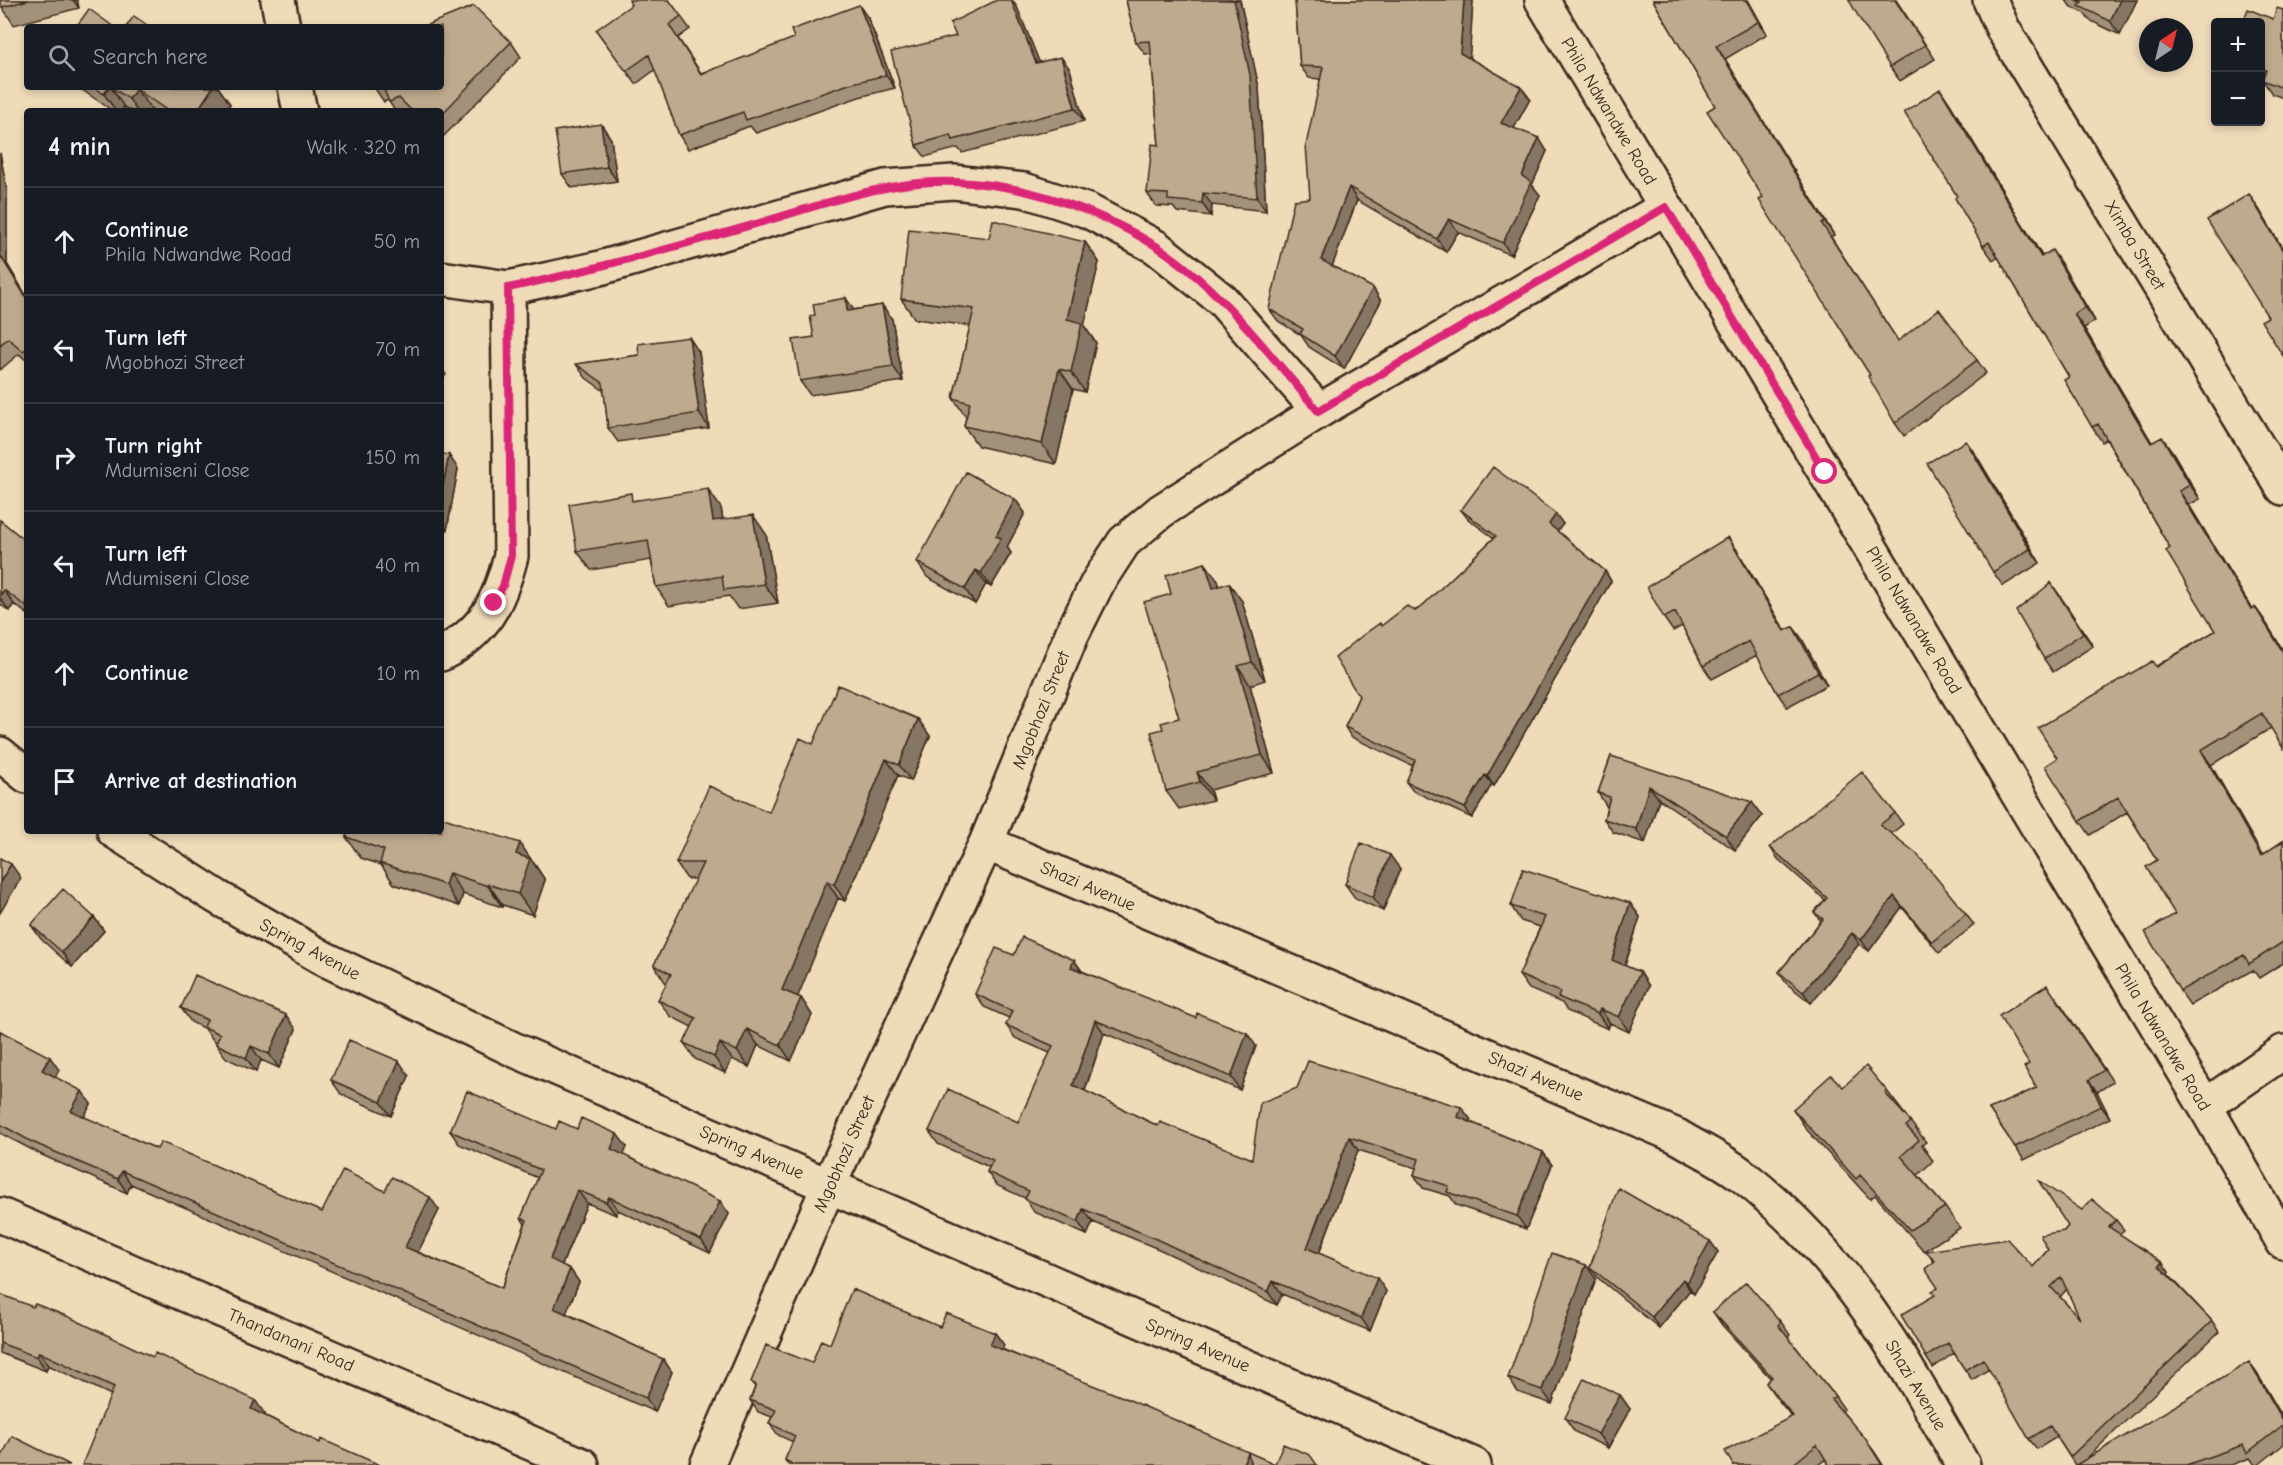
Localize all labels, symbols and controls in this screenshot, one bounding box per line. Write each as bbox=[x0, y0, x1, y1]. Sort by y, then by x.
north arrow bbox=[2139, 18, 2193, 72]
map controls bbox=[2211, 18, 2265, 126]
button: + bbox=[2211, 18, 2265, 72]
search box bbox=[24, 24, 444, 90]
street label: Phila Ndwandwe Road bbox=[1556, 34, 1661, 189]
icon: search bbox=[45, 41, 78, 74]
text: Search here bbox=[93, 44, 208, 70]
button: − bbox=[2211, 72, 2265, 126]
text: 4 min bbox=[48, 132, 111, 162]
text: Walk · 320 m bbox=[307, 136, 420, 159]
street label: Ximba Street bbox=[2099, 196, 2170, 295]
text: Continue bbox=[105, 217, 188, 243]
icon: ahead bbox=[48, 225, 81, 258]
text: 50 m bbox=[374, 230, 420, 253]
text: Phila Ndwandwe Road bbox=[105, 243, 292, 266]
text: Turn left bbox=[105, 325, 187, 351]
icon: left bbox=[48, 333, 81, 366]
text: 70 m bbox=[375, 338, 420, 361]
text: Mgobhozi Street bbox=[105, 351, 244, 374]
text: Turn right bbox=[105, 433, 202, 459]
icon: right bbox=[48, 441, 81, 474]
text: 150 m bbox=[366, 446, 420, 469]
route start bbox=[1811, 458, 1837, 484]
text: Mdumiseni Close bbox=[105, 459, 250, 482]
text: Turn left bbox=[105, 541, 187, 567]
street label: Phila Ndwandwe Road bbox=[1861, 543, 1966, 698]
icon: left bbox=[48, 549, 81, 582]
text: 40 m bbox=[375, 554, 420, 577]
text: Mdumiseni Close bbox=[105, 567, 250, 590]
route end bbox=[480, 589, 506, 615]
street label: Mgobhozi Street bbox=[1008, 647, 1075, 772]
icon: ahead bbox=[48, 657, 81, 690]
text: Continue bbox=[105, 660, 188, 686]
text: 10 m bbox=[377, 662, 420, 685]
icon: arrive bbox=[48, 765, 81, 798]
text: Arrive at destination bbox=[105, 768, 297, 794]
street label: Shazi Avenue bbox=[1037, 857, 1139, 916]
street label: Spring Avenue bbox=[256, 914, 364, 985]
street label: Phila Ndwandwe Road bbox=[2110, 960, 2215, 1115]
street label: Shazi Avenue bbox=[1485, 1047, 1587, 1106]
street label: Mgobhozi Street bbox=[809, 1092, 880, 1216]
street label: Spring Avenue bbox=[697, 1121, 807, 1184]
street label: Thandanani Road bbox=[224, 1304, 357, 1377]
street label: Spring Avenue bbox=[1143, 1314, 1253, 1377]
street label: Shazi Avenue bbox=[1880, 1336, 1951, 1434]

